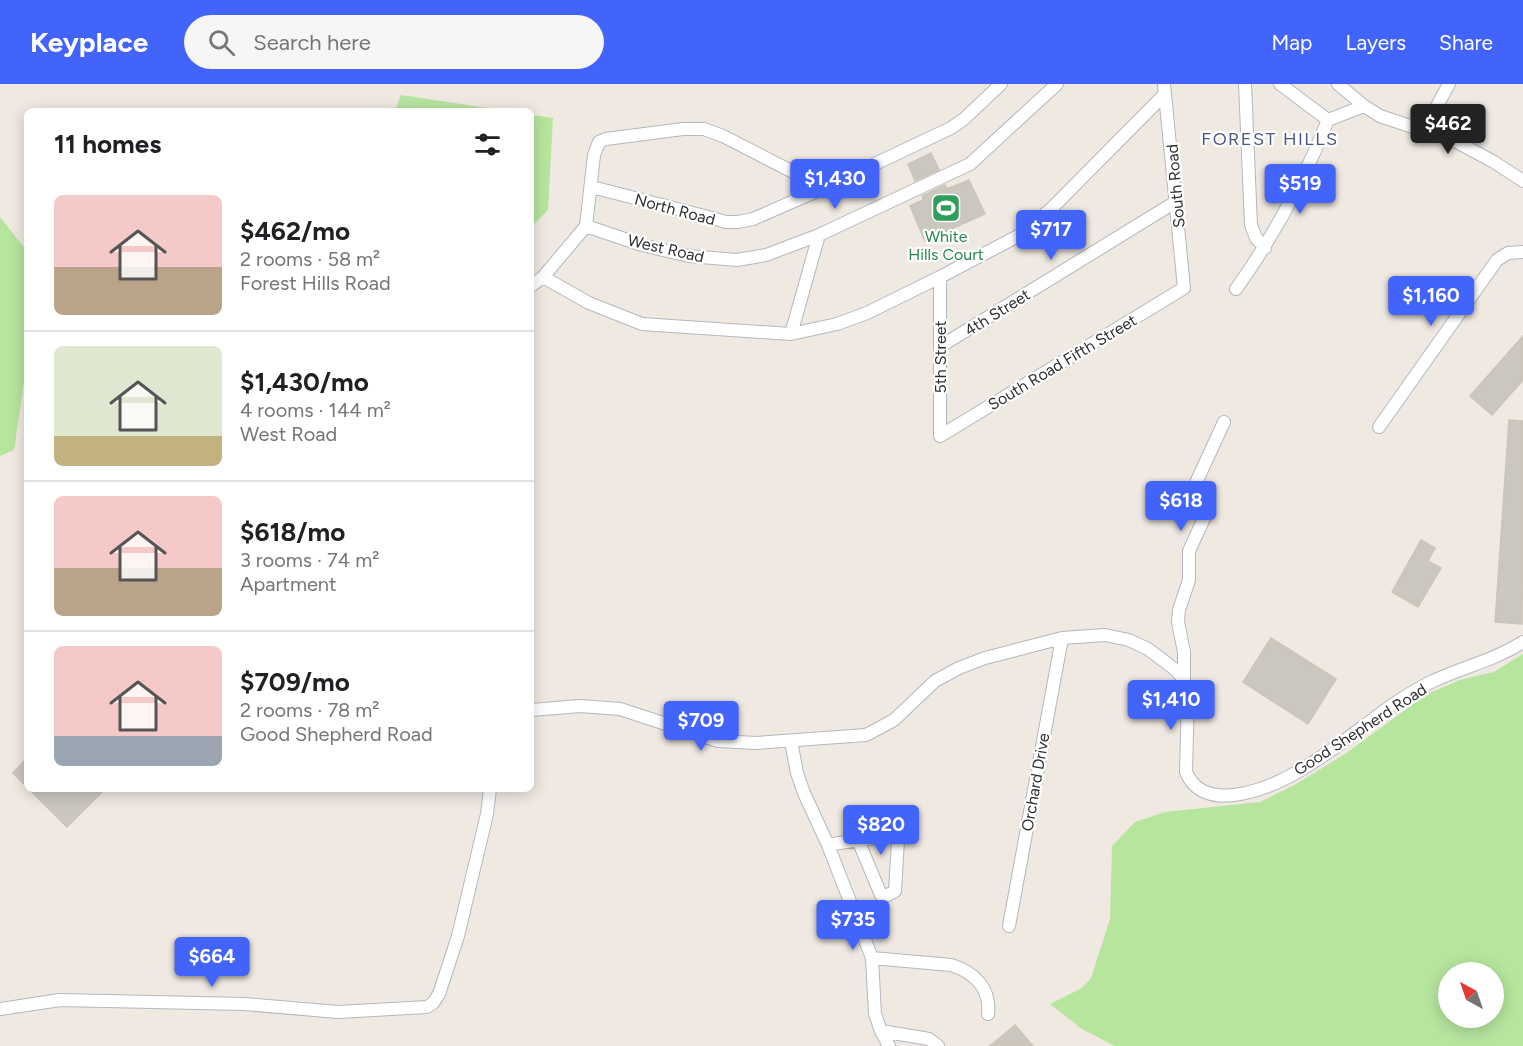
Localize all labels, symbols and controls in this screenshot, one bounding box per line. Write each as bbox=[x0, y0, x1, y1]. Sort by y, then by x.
search box bbox=[184, 15, 604, 69]
text: Keyplace bbox=[30, 25, 148, 59]
icon: search bbox=[205, 26, 238, 59]
text: Search here bbox=[253, 29, 371, 56]
text: Map bbox=[1272, 30, 1312, 55]
text: Layers bbox=[1345, 30, 1406, 55]
text: Share bbox=[1439, 30, 1493, 55]
pin: $462 bbox=[1412, 104, 1484, 155]
text: $462 bbox=[1425, 111, 1471, 135]
text: 11 homes bbox=[54, 128, 161, 160]
icon: filters bbox=[471, 128, 504, 161]
district label: FOREST HILLS bbox=[1201, 128, 1339, 150]
street label: South Road bbox=[1162, 143, 1189, 229]
pin: $1,430 bbox=[786, 159, 884, 210]
pin: $519 bbox=[1264, 164, 1336, 215]
text: $1,430 bbox=[804, 166, 866, 190]
text: $519 bbox=[1279, 171, 1321, 195]
street label: North Road bbox=[632, 190, 717, 229]
sports icon: White Hills Court bbox=[930, 192, 962, 224]
pin: $717 bbox=[1015, 210, 1087, 261]
text: $462/mo bbox=[240, 215, 350, 247]
text: $717 bbox=[1030, 217, 1072, 241]
icon: home bbox=[102, 219, 174, 291]
place label: White Hills Court bbox=[908, 227, 984, 264]
street label: West Road bbox=[626, 230, 706, 266]
text: 2 rooms · 58 m² bbox=[240, 247, 380, 271]
text: Forest Hills Road bbox=[240, 271, 391, 295]
pin: $1,160 bbox=[1382, 276, 1480, 327]
text: $1,160 bbox=[1402, 283, 1460, 307]
street label: 4th Street bbox=[961, 285, 1034, 340]
street label: South Road Fifth Street bbox=[985, 311, 1140, 414]
street label: 5th Street bbox=[931, 321, 950, 393]
text: $1,430/mo bbox=[240, 366, 369, 398]
icon: home bbox=[102, 370, 174, 442]
text: 4 rooms · 144 m² bbox=[240, 398, 391, 422]
text: West Road bbox=[240, 422, 337, 446]
pin: $618 bbox=[1145, 481, 1217, 532]
text: $618 bbox=[1159, 488, 1203, 512]
text: $618/mo bbox=[240, 516, 345, 548]
icon: home bbox=[102, 520, 174, 592]
text: 3 rooms · 74 m² bbox=[240, 548, 379, 572]
text: Apartment bbox=[240, 572, 337, 596]
text: $709/mo bbox=[240, 666, 350, 698]
icon: home bbox=[102, 670, 174, 742]
street label: Good Shepherd Road bbox=[1290, 679, 1430, 779]
pin: $1,410 bbox=[1122, 680, 1220, 731]
text: $1,410 bbox=[1142, 687, 1200, 711]
text: 2 rooms · 78 m² bbox=[240, 698, 380, 722]
pin: $709 bbox=[665, 701, 737, 752]
text: $709 bbox=[678, 708, 724, 732]
text: Good Shepherd Road bbox=[240, 722, 433, 746]
street label: Orchard Drive bbox=[1018, 731, 1054, 833]
pin: $820 bbox=[845, 805, 917, 856]
text: $820 bbox=[857, 812, 905, 836]
pin: $735 bbox=[817, 900, 889, 951]
text: $735 bbox=[831, 907, 875, 931]
pin: $664 bbox=[176, 937, 248, 988]
text: $664 bbox=[189, 944, 235, 968]
north arrow bbox=[1438, 962, 1504, 1028]
map controls bbox=[1438, 962, 1504, 1028]

